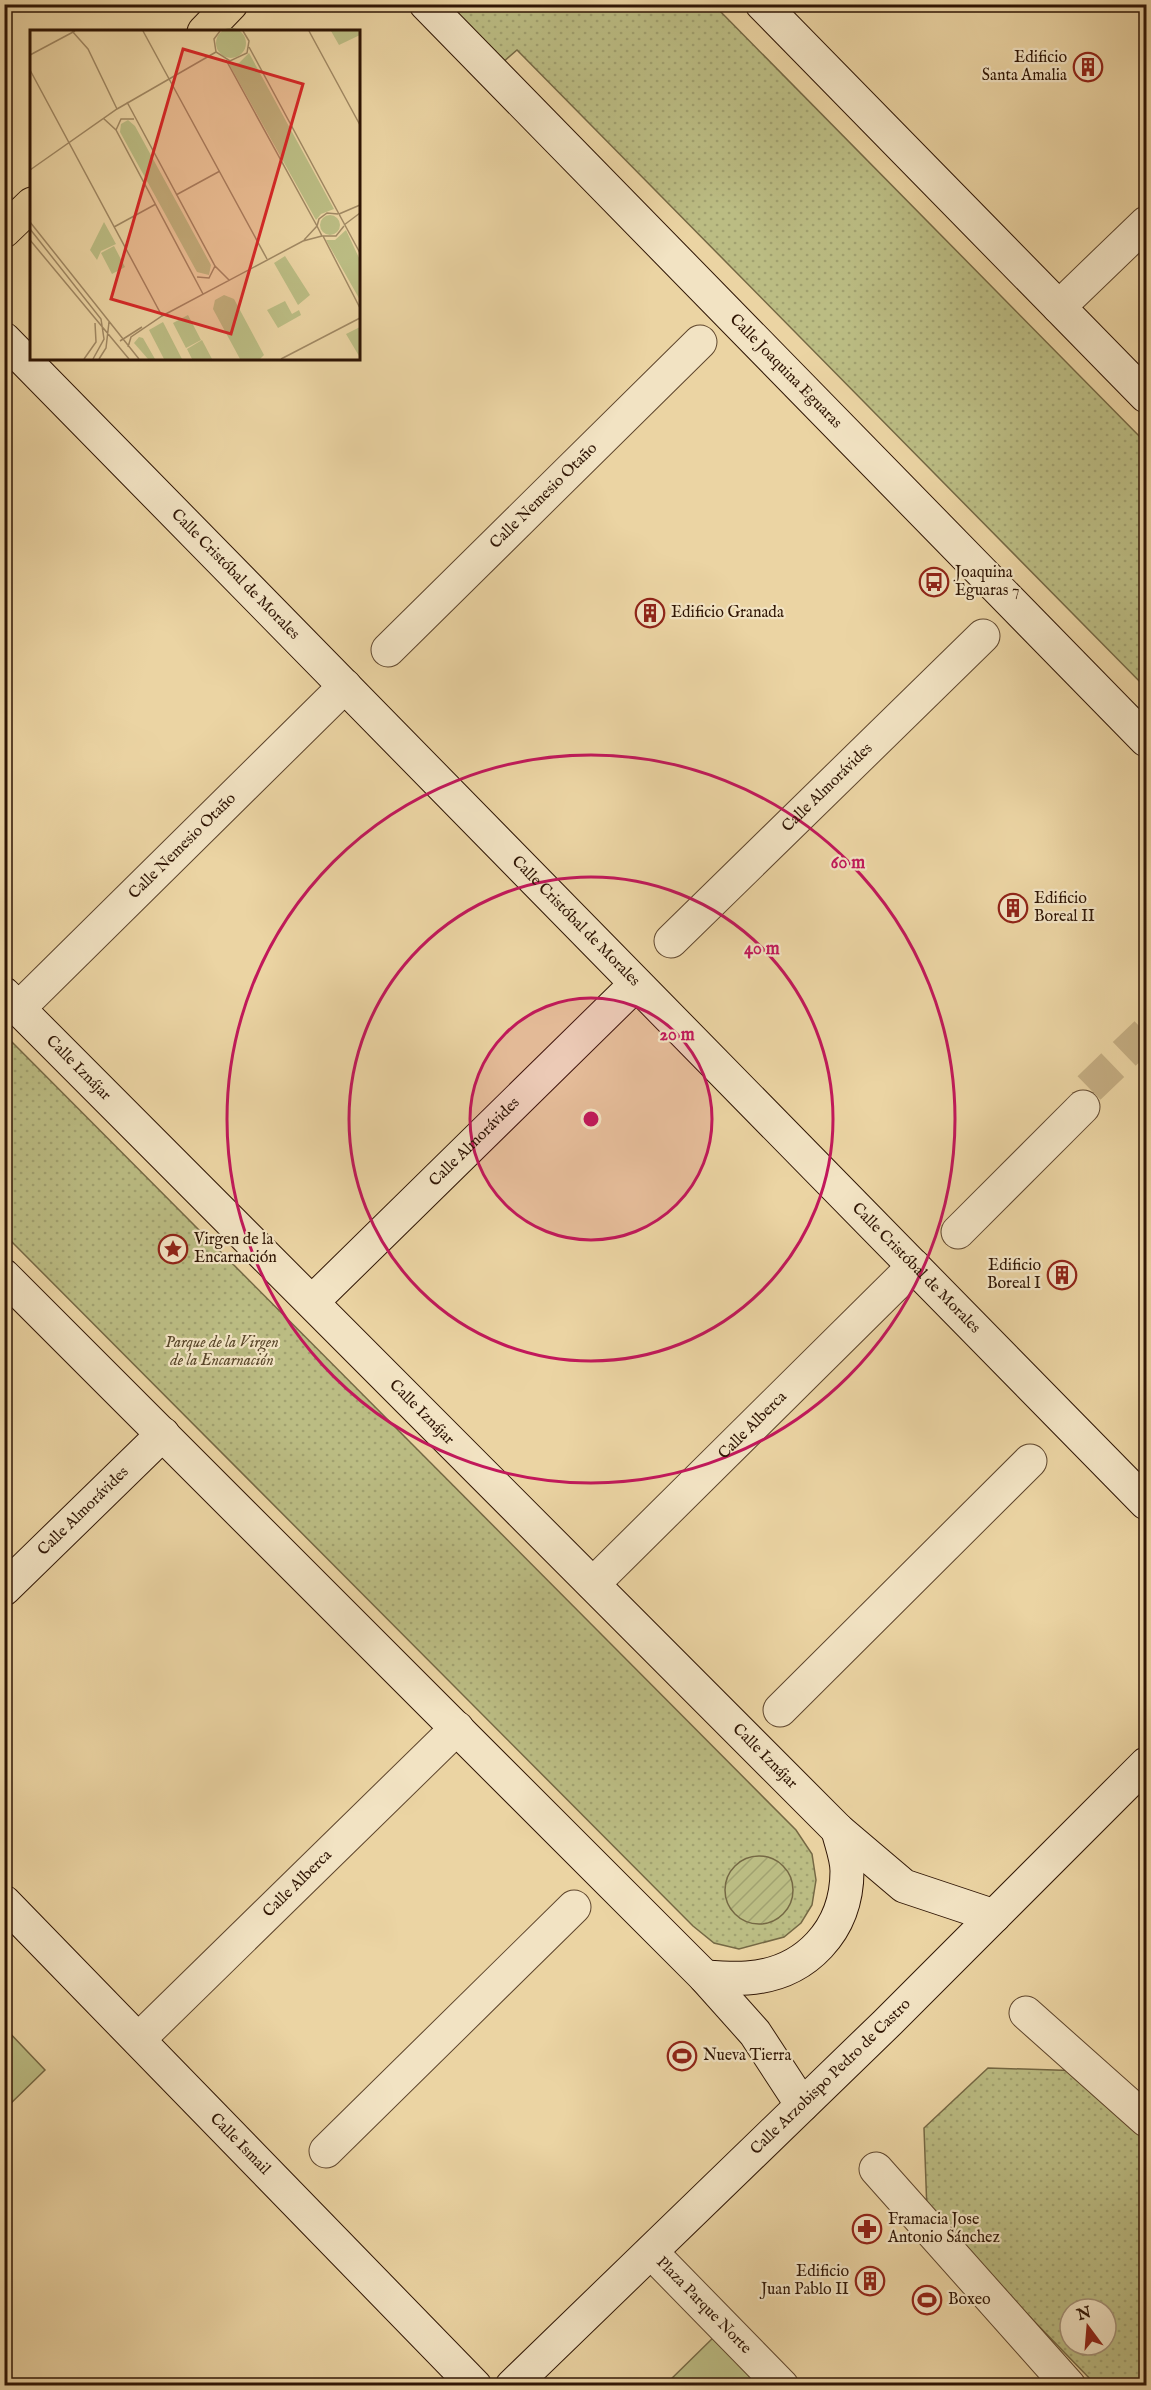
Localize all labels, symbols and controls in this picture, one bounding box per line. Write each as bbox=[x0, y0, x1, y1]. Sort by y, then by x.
inset map bbox=[30, 30, 360, 360]
place label: Edificio Santa Amalia bbox=[982, 48, 1067, 86]
building icon: Edificio Santa Amalia bbox=[1072, 51, 1104, 83]
street label: Calle Joaquina Eguaras bbox=[725, 310, 846, 433]
street label: Calle Nemesio Otaño bbox=[486, 438, 602, 554]
street label: Calle Cristóbal de Morales bbox=[167, 505, 304, 644]
place label: Joaquina Eguaras 7 bbox=[953, 563, 1019, 601]
bus stop icon: Joaquina Eguaras 7 bbox=[918, 566, 950, 598]
building icon: Edificio Granada bbox=[634, 597, 666, 629]
place label: Edificio Granada bbox=[671, 603, 784, 623]
street label: Calle Almorávides bbox=[778, 739, 878, 837]
street label: Calle Nemesio Otaño bbox=[125, 789, 241, 904]
street label: Calle Cristóbal de Morales bbox=[507, 852, 644, 991]
text: 60 m bbox=[831, 852, 865, 875]
place label: Edificio Boreal II bbox=[1034, 889, 1095, 927]
building icon: Edificio Boreal II bbox=[997, 892, 1029, 924]
text: 40 m bbox=[744, 938, 780, 961]
text: 20 m bbox=[659, 1024, 695, 1047]
street label: Calle Iznájar bbox=[41, 1031, 115, 1105]
street label: Calle Almorávides bbox=[425, 1093, 525, 1191]
centre of rings bbox=[581, 1109, 601, 1129]
street label: Calle Cristóbal de Morales bbox=[847, 1199, 985, 1338]
place label: Virgen de la Encarnación bbox=[193, 1230, 277, 1268]
place icon: Virgen de la Encarnación bbox=[157, 1233, 189, 1265]
place label: Edificio Boreal I bbox=[987, 1256, 1041, 1294]
building icon: Edificio Boreal I bbox=[1046, 1259, 1078, 1291]
park label: Parque de la Virgen de la Encarnación bbox=[165, 1333, 279, 1371]
street label: Calle Iznájar bbox=[385, 1376, 458, 1449]
street label: Calle Alberca bbox=[714, 1387, 791, 1464]
street label: Calle Almorávides bbox=[34, 1462, 133, 1560]
street label: Calle Iznájar bbox=[728, 1720, 802, 1793]
street label: Calle Alberca bbox=[259, 1846, 336, 1922]
street label: Calle Arzobispo Pedro de Castro bbox=[746, 1994, 916, 2160]
sports icon: Nueva Tierra bbox=[666, 2040, 698, 2072]
place label: Nueva Tierra bbox=[703, 2046, 791, 2066]
street label: Calle Ismail bbox=[205, 2109, 275, 2180]
place label: Framacia Jose Antonio Sánchez bbox=[887, 2210, 1000, 2248]
pharmacy icon: Framacia Jose Antonio Sánchez bbox=[851, 2213, 883, 2245]
street label: Plaza Parque Norte bbox=[652, 2253, 755, 2358]
place label: Edificio Juan Pablo II bbox=[759, 2262, 849, 2300]
building icon: Edificio Juan Pablo II bbox=[854, 2265, 886, 2297]
sports icon: Boxeo bbox=[911, 2284, 943, 2316]
place label: Boxeo bbox=[948, 2290, 991, 2310]
north arrow bbox=[1058, 2297, 1118, 2357]
text: N bbox=[1074, 2303, 1094, 2326]

